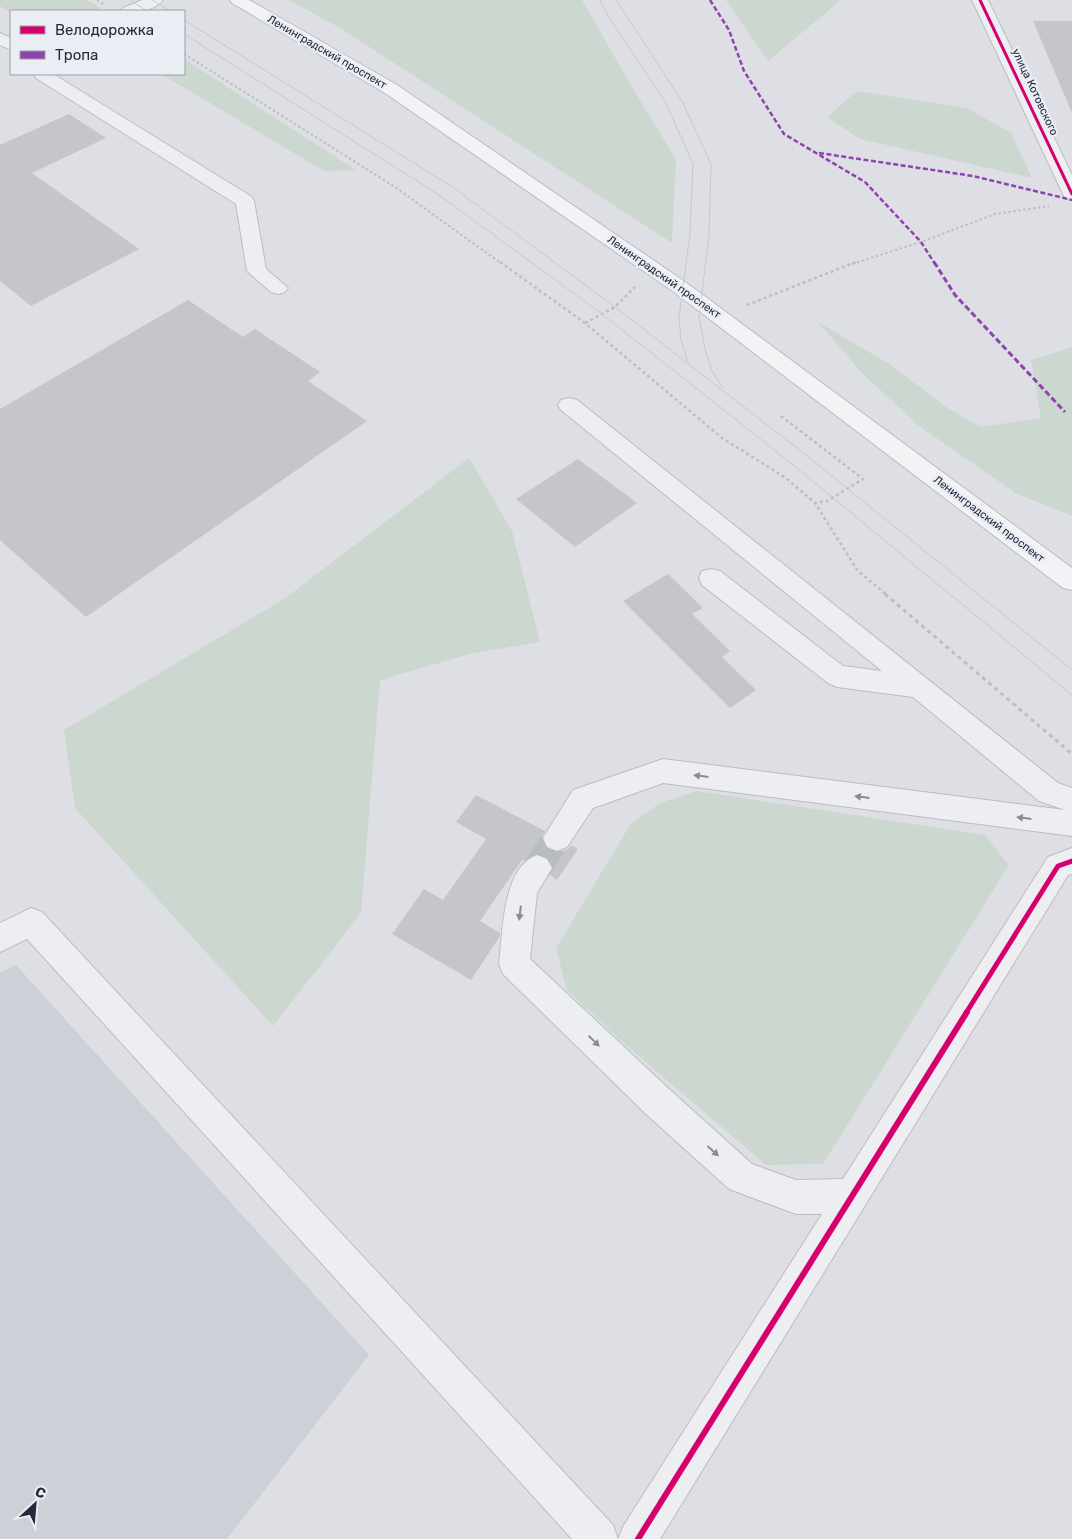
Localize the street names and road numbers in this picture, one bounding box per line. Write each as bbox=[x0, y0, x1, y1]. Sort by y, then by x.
street label: Ленинградский проспект bbox=[265, 12, 389, 92]
street label: улица Котовского bbox=[1009, 46, 1061, 138]
street label: Ленинградский проспект bbox=[605, 233, 724, 321]
street label: Ленинградский проспект bbox=[931, 473, 1047, 565]

